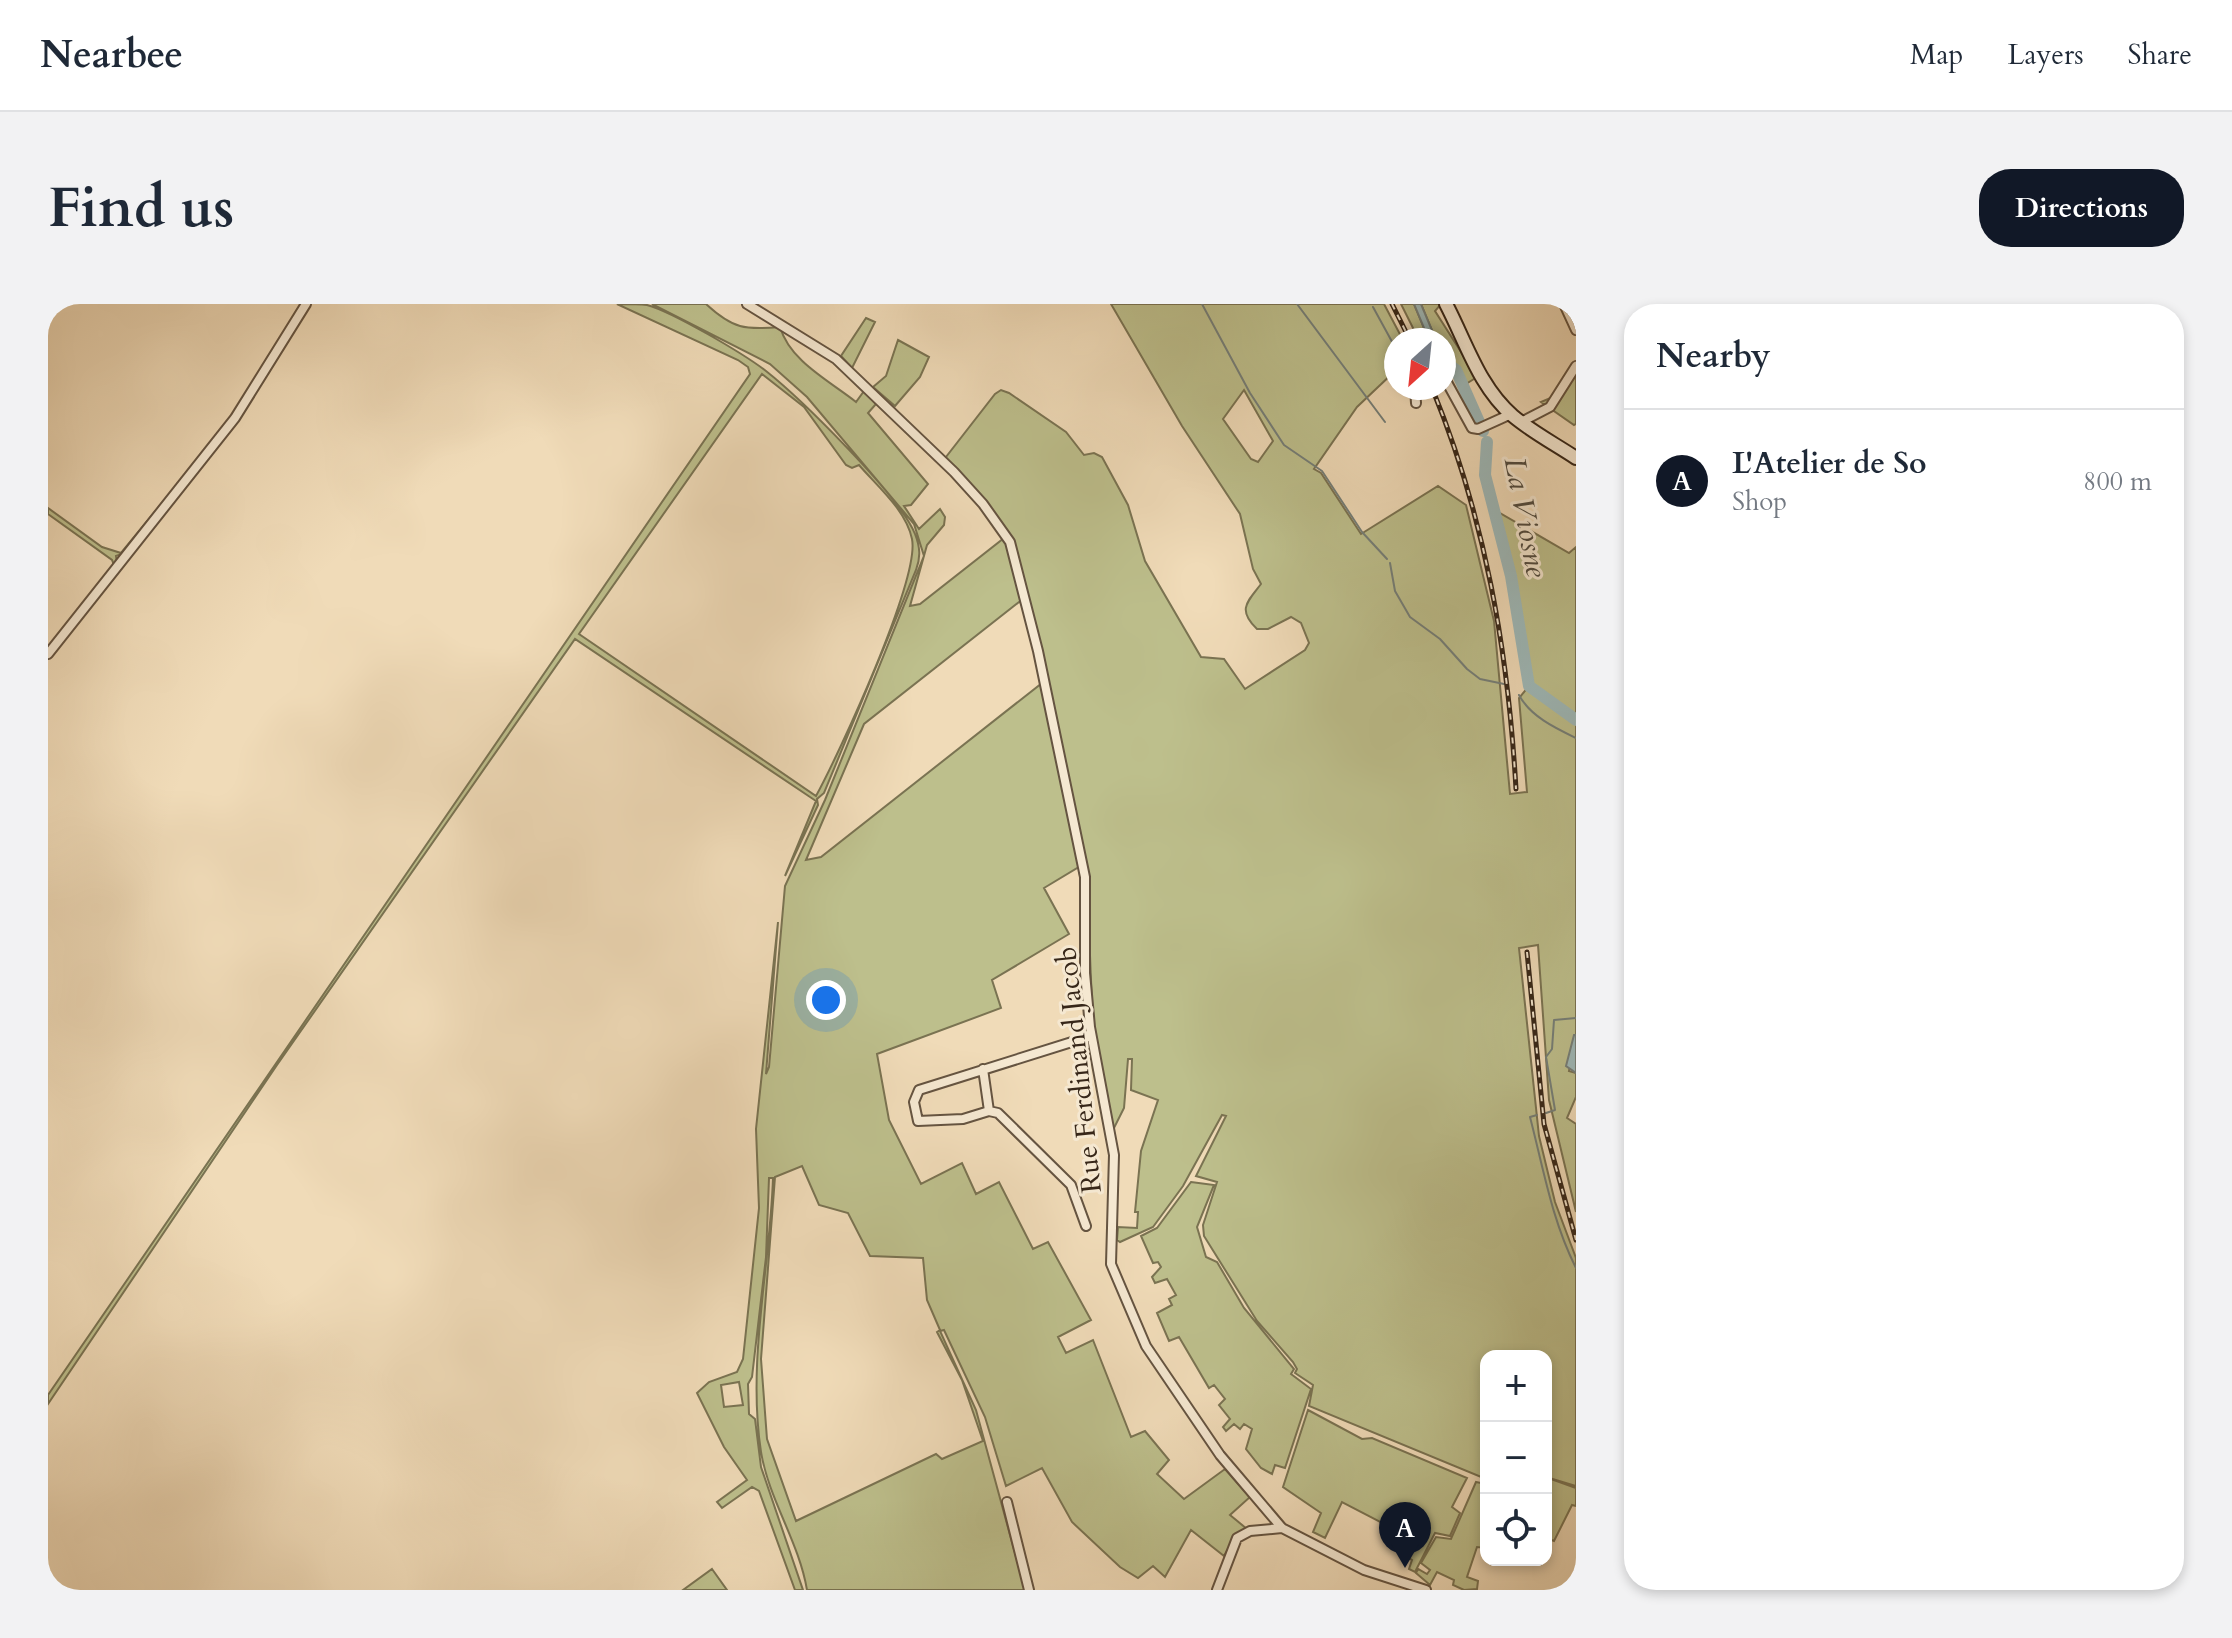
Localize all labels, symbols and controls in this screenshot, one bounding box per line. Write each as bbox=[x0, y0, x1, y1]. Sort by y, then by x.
text: Nearbee bbox=[40, 29, 183, 81]
text: Map bbox=[1910, 36, 1963, 74]
text: Layers bbox=[2007, 36, 2084, 74]
text: Share bbox=[2128, 36, 2192, 74]
button: Directions bbox=[1979, 169, 2184, 247]
text: Find us bbox=[48, 171, 234, 246]
north arrow bbox=[1384, 328, 1456, 400]
text: Nearby bbox=[1656, 333, 1771, 379]
text: L'Atelier de So bbox=[1732, 443, 1927, 484]
water label: La Viosne bbox=[1494, 453, 1557, 581]
text: A bbox=[1672, 464, 1692, 499]
text: 800 m bbox=[2083, 464, 2152, 499]
text: Shop bbox=[1732, 484, 1787, 519]
street label: Rue Ferdinand Jacob bbox=[1047, 945, 1111, 1195]
your location bbox=[806, 980, 846, 1020]
map controls bbox=[1480, 1350, 1552, 1566]
button: + bbox=[1480, 1350, 1552, 1422]
button: − bbox=[1480, 1422, 1552, 1494]
button: locate bbox=[1480, 1494, 1552, 1566]
pin: A bbox=[1379, 1502, 1431, 1568]

